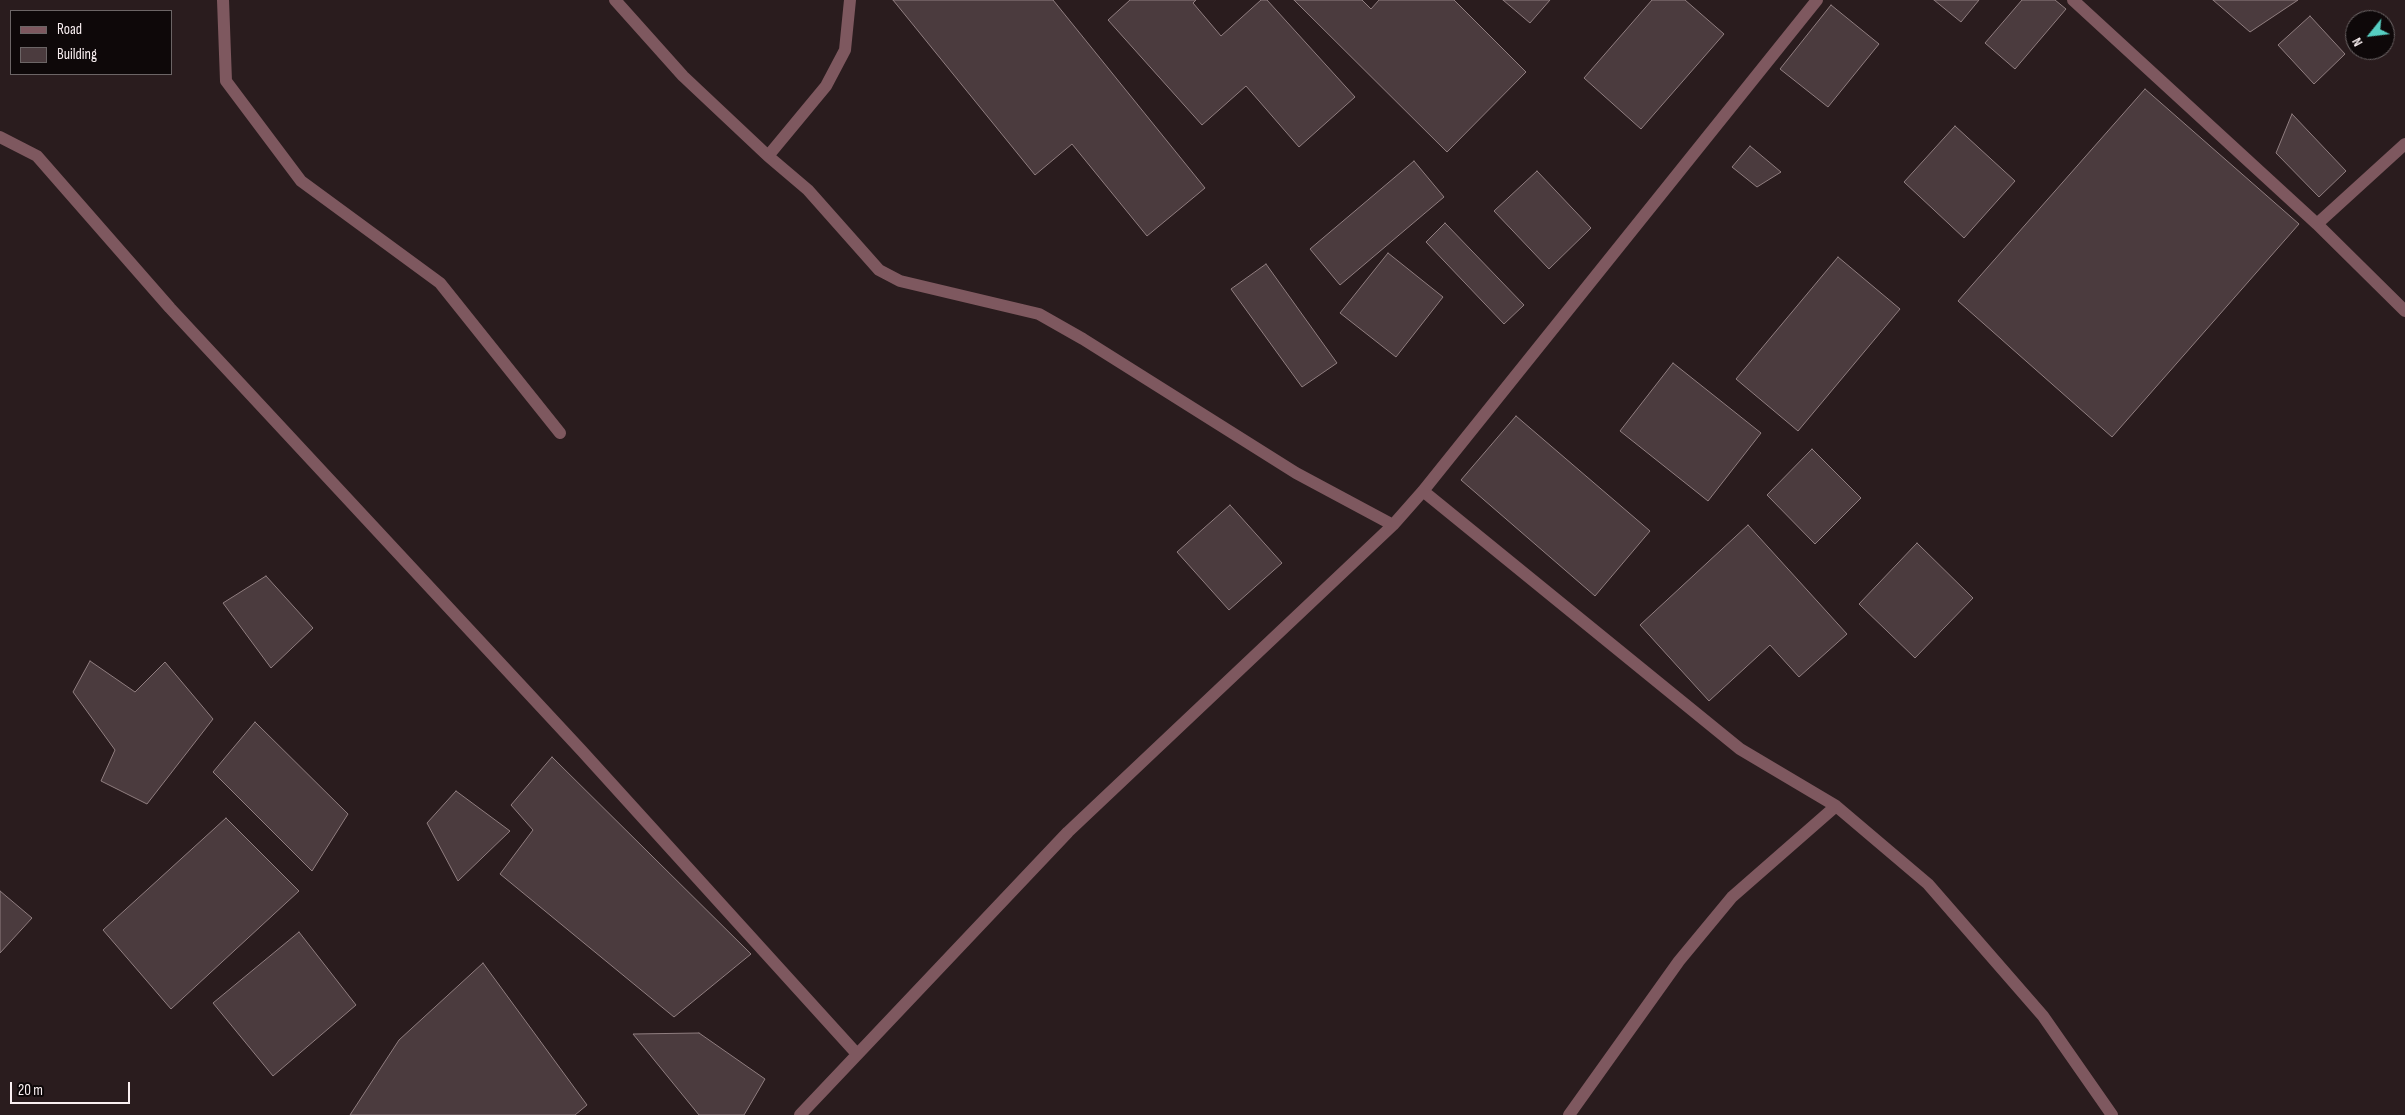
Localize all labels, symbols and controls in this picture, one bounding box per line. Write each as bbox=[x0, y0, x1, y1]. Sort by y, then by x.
legend bbox=[10, 10, 172, 75]
north arrow bbox=[2345, 10, 2395, 60]
text: Road bbox=[57, 20, 82, 39]
text: N bbox=[2348, 35, 2367, 49]
text: Building bbox=[57, 45, 97, 64]
scale bar bbox=[12, 1072, 132, 1104]
text: 20 m bbox=[18, 1081, 43, 1100]

